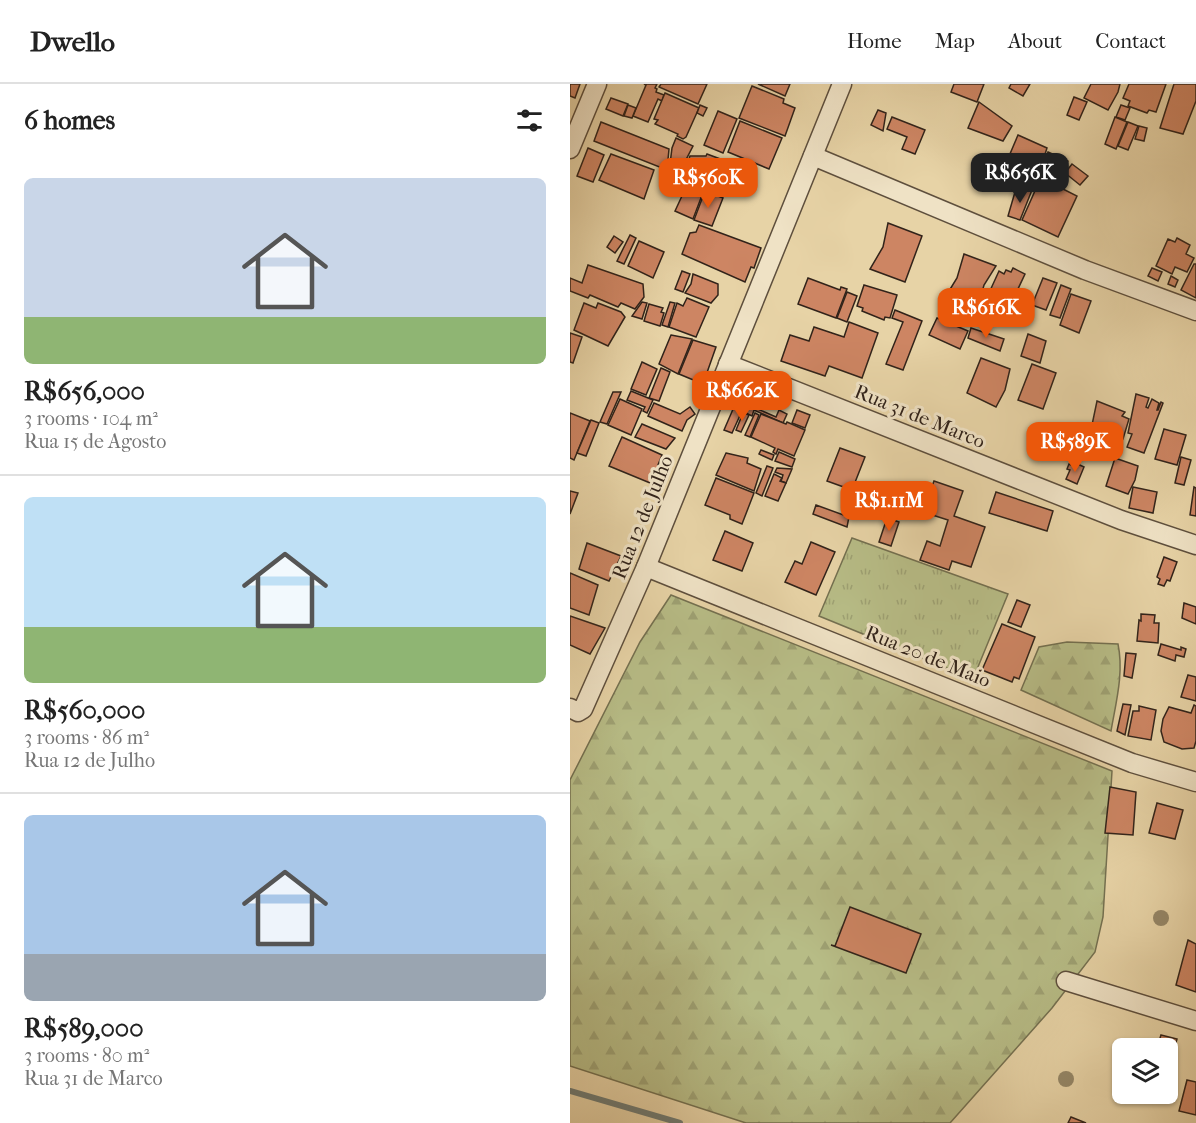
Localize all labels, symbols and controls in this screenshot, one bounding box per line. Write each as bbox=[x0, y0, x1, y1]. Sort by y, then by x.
text: Dwello bbox=[30, 25, 115, 58]
text: Home bbox=[847, 29, 902, 53]
text: Map bbox=[935, 29, 975, 53]
text: About bbox=[1008, 29, 1062, 53]
text: Contact bbox=[1095, 29, 1166, 53]
icon: filters bbox=[513, 104, 546, 137]
text: 6 homes bbox=[24, 105, 115, 136]
pin: R$656K bbox=[971, 153, 1069, 204]
pin: R$560K bbox=[659, 158, 757, 209]
text: R$656K bbox=[985, 161, 1055, 184]
text: R$560K bbox=[673, 166, 743, 189]
icon: home bbox=[231, 217, 339, 325]
pin: R$616K bbox=[937, 288, 1035, 339]
text: R$616K bbox=[952, 296, 1020, 319]
pin: R$662K bbox=[693, 371, 791, 422]
text: R$656,000 bbox=[24, 376, 145, 407]
text: R$662K bbox=[706, 379, 778, 402]
street label: Rua 31 de Marco bbox=[851, 380, 988, 453]
text: 3 rooms · 104 m² bbox=[24, 407, 158, 430]
pin: R$589K bbox=[1026, 422, 1124, 473]
text: Rua 15 de Agosto bbox=[24, 430, 167, 453]
text: R$589K bbox=[1040, 430, 1110, 453]
street label: Rua 12 de Julho bbox=[607, 452, 678, 582]
pin: R$1.11M bbox=[834, 481, 944, 532]
text: R$1.11M bbox=[854, 489, 924, 512]
icon: home bbox=[231, 536, 339, 644]
street label: Rua 20 de Maio bbox=[862, 621, 994, 692]
text: R$560,000 bbox=[24, 695, 145, 726]
text: 3 rooms · 86 m² bbox=[24, 726, 149, 749]
text: Rua 12 de Julho bbox=[24, 749, 155, 772]
icon: home bbox=[231, 854, 339, 962]
text: R$589,000 bbox=[24, 1013, 144, 1044]
map controls bbox=[1112, 1038, 1178, 1104]
button: layers bbox=[1112, 1038, 1178, 1104]
text: 3 rooms · 80 m² bbox=[24, 1044, 149, 1067]
text: Rua 31 de Marco bbox=[24, 1067, 163, 1090]

